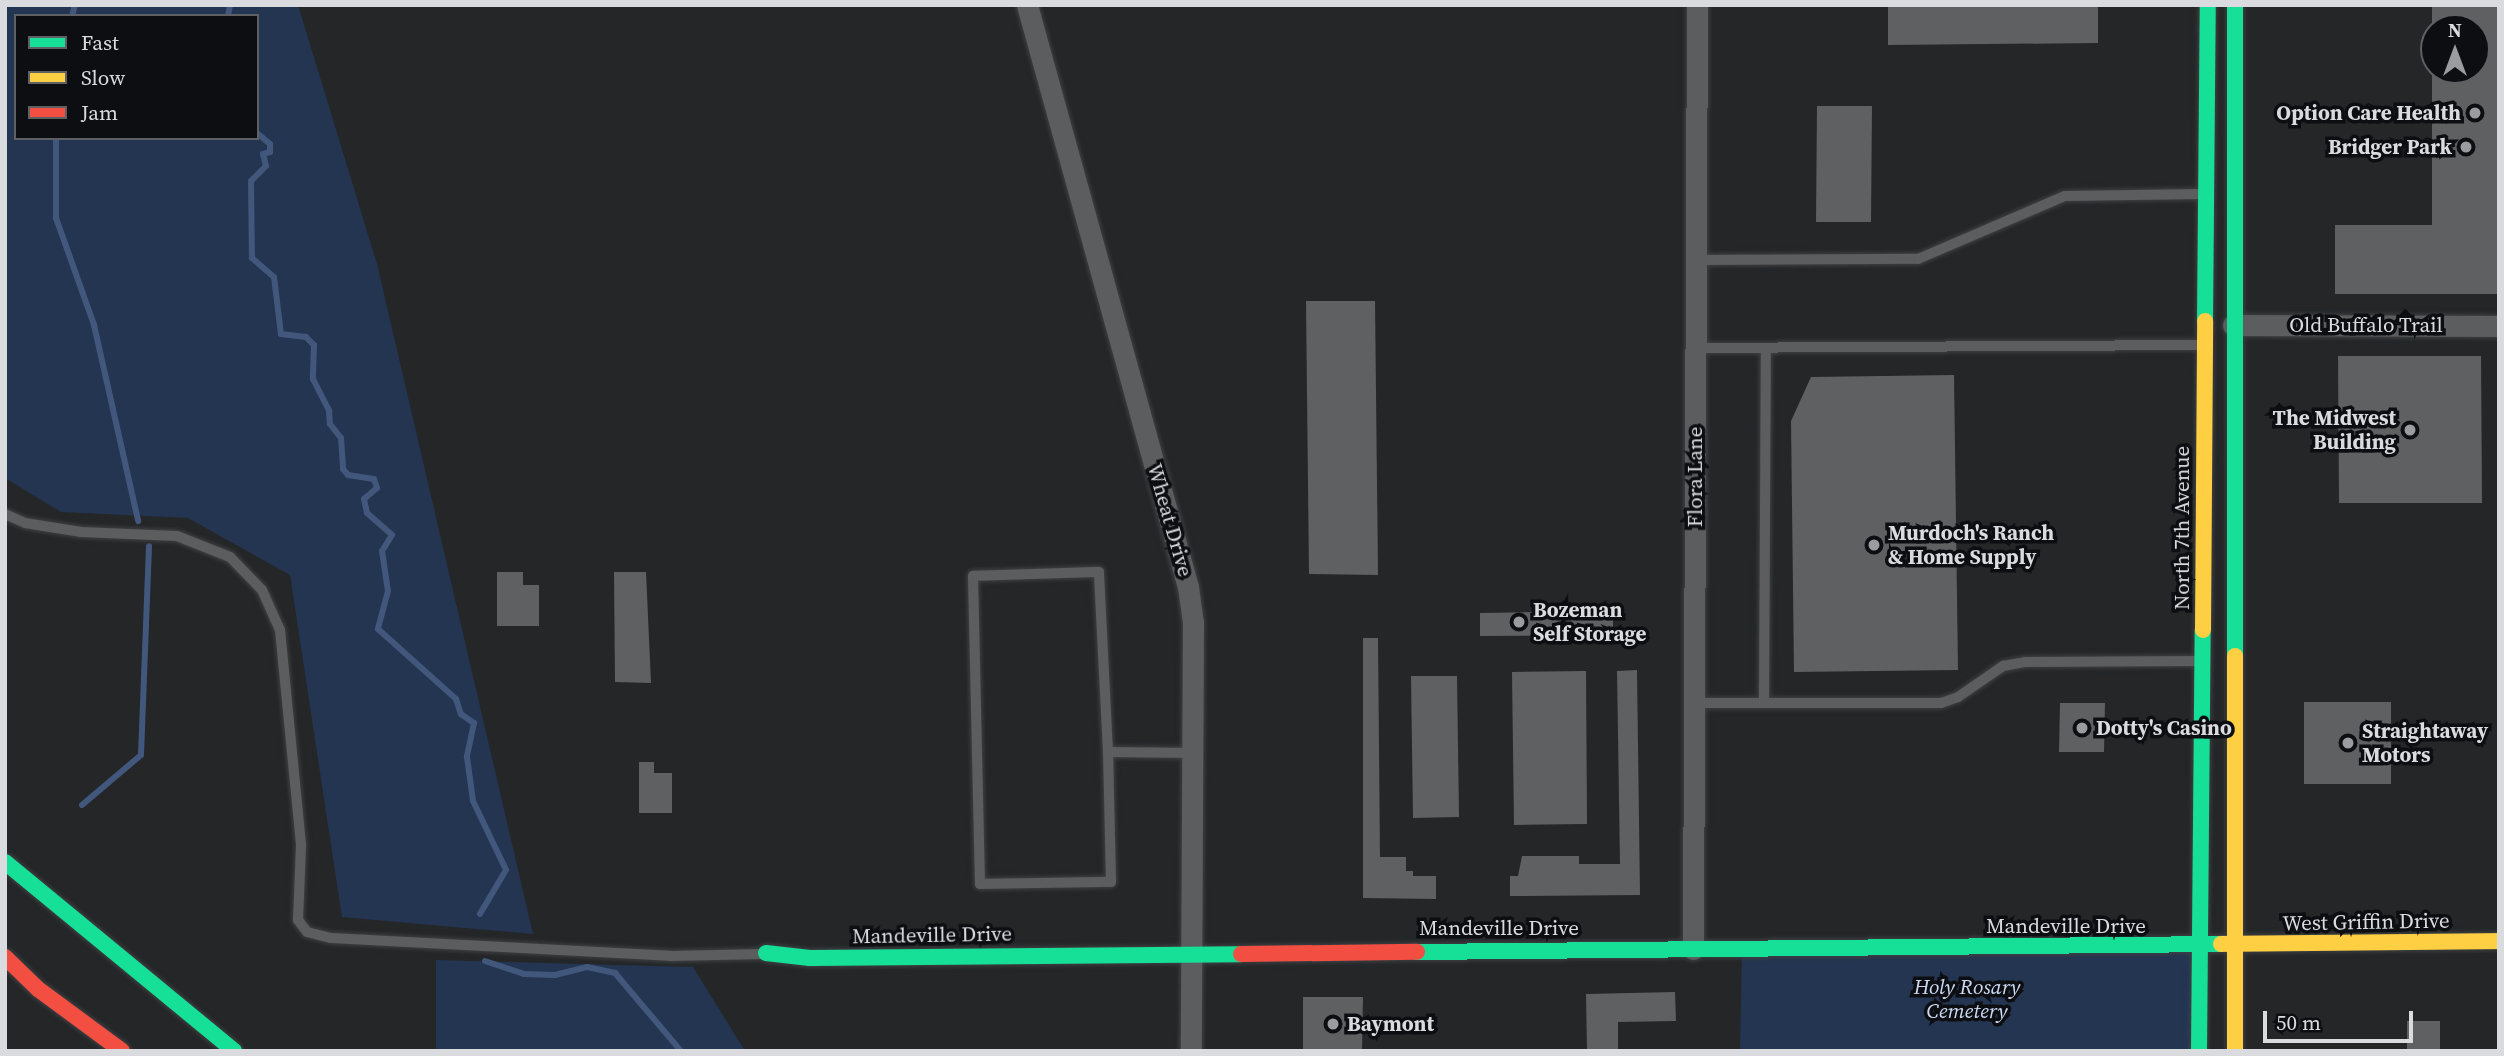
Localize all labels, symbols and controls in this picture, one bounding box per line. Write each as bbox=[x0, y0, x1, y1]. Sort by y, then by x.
legend bbox=[14, 14, 259, 140]
north arrow bbox=[2420, 14, 2490, 84]
text: N bbox=[2448, 17, 2462, 43]
text: Fast bbox=[81, 28, 119, 57]
text: Slow bbox=[81, 63, 125, 92]
text: Jam bbox=[81, 98, 118, 127]
place label: Option Care Health bbox=[2276, 100, 2461, 126]
marker: Option Care Health bbox=[2467, 105, 2483, 121]
place label: Bridger Park bbox=[2328, 134, 2452, 160]
marker: Bridger Park bbox=[2458, 139, 2474, 155]
street label: Old Buffalo Trail bbox=[2289, 312, 2443, 338]
place label: The Midwest Building bbox=[2273, 405, 2396, 455]
marker: The Midwest Building bbox=[2402, 422, 2418, 438]
street label: Flora Lane bbox=[1682, 427, 1708, 527]
street label: North 7th Avenue bbox=[2169, 446, 2195, 610]
street label: Wheat Drive bbox=[1142, 461, 1198, 579]
place label: Murdoch's Ranch & Home Supply bbox=[1888, 520, 2054, 570]
marker: Murdoch's Ranch & Home Supply bbox=[1866, 537, 1882, 553]
place label: Bozeman Self Storage bbox=[1533, 597, 1647, 647]
marker: Bozeman Self Storage bbox=[1511, 614, 1527, 630]
place label: Dotty's Casino bbox=[2096, 715, 2232, 741]
place label: Straightaway Motors bbox=[2362, 718, 2488, 768]
marker: Dotty's Casino bbox=[2074, 720, 2090, 736]
marker: Straightaway Motors bbox=[2340, 735, 2356, 751]
street label: West Griffin Drive bbox=[2282, 908, 2450, 936]
street label: Mandeville Drive bbox=[1986, 913, 2146, 939]
street label: Mandeville Drive bbox=[1419, 915, 1579, 941]
street label: Mandeville Drive bbox=[852, 921, 1012, 949]
park label: Holy Rosary Cemetery bbox=[1914, 974, 2020, 1024]
scale bar bbox=[2266, 996, 2416, 1040]
text: 50 m bbox=[2276, 1008, 2321, 1037]
place label: Baymont bbox=[1347, 1011, 1434, 1037]
marker: Baymont bbox=[1325, 1016, 1341, 1032]

